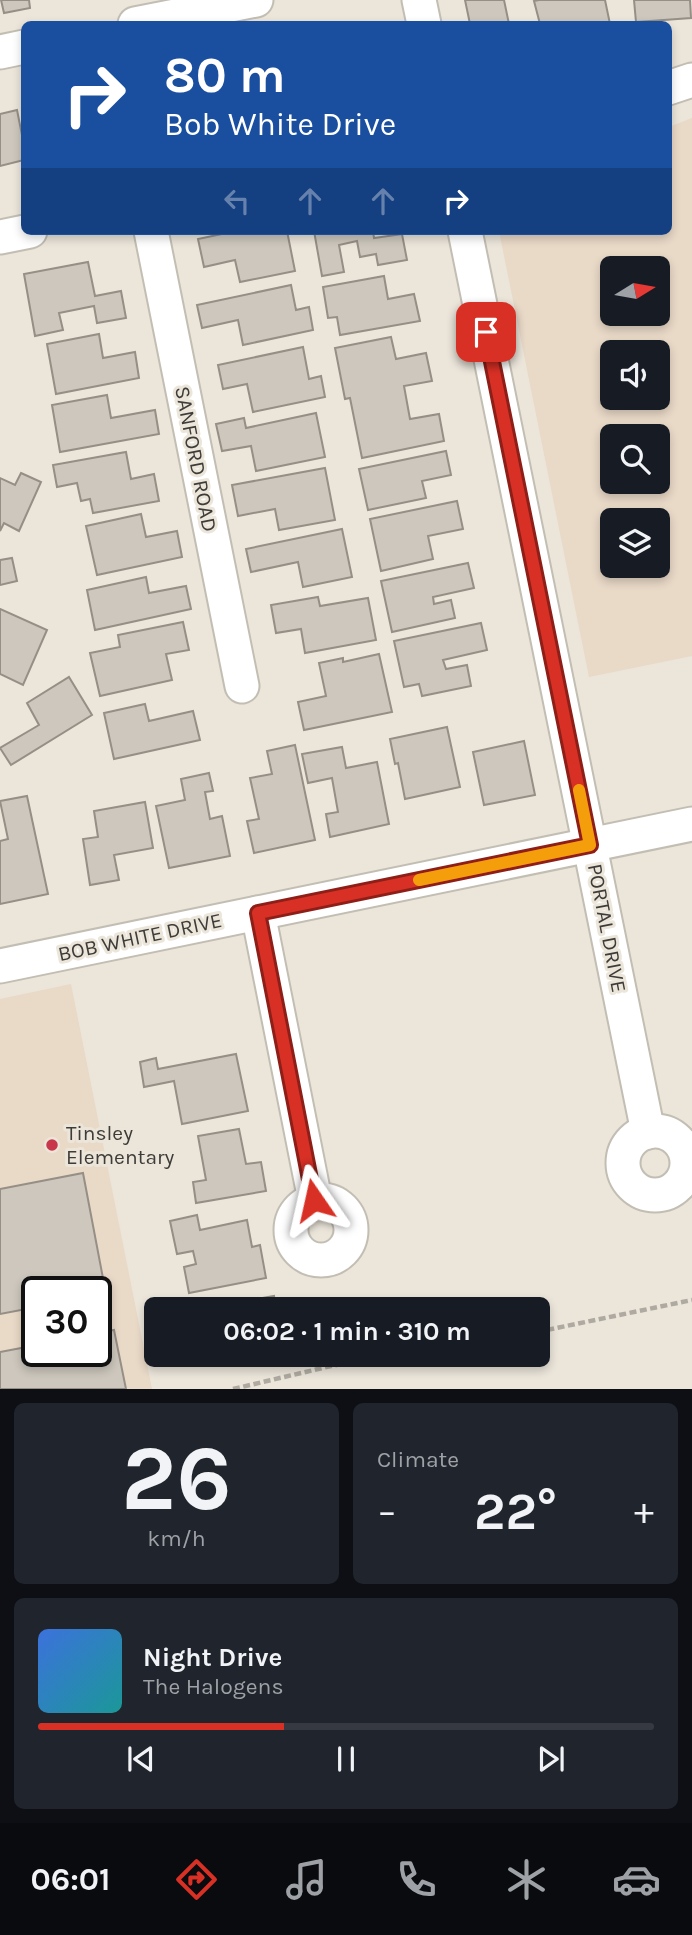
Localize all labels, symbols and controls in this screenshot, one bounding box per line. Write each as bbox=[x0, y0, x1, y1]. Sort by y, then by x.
text: 80 m bbox=[164, 47, 286, 104]
icon: right bbox=[49, 49, 140, 140]
text: Bob White Drive bbox=[164, 106, 396, 143]
icon: left bbox=[218, 182, 256, 220]
icon: ahead bbox=[291, 182, 329, 220]
icon: ahead bbox=[364, 182, 402, 220]
icon: right bbox=[437, 182, 475, 220]
north arrow bbox=[600, 256, 670, 326]
map controls bbox=[600, 256, 670, 578]
pin bbox=[456, 302, 516, 362]
icon: arrive bbox=[467, 313, 505, 351]
button: sound bbox=[600, 340, 670, 410]
street label: SANFORD ROAD bbox=[170, 384, 222, 534]
button: search bbox=[600, 424, 670, 494]
button: layers bbox=[600, 508, 670, 578]
street label: PORTAL DRIVE bbox=[583, 862, 631, 994]
street label: BOB WHITE DRIVE bbox=[56, 908, 224, 966]
place label: Tinsley Elementary bbox=[66, 1121, 175, 1169]
marker: Tinsley Elementary bbox=[44, 1137, 60, 1153]
position arrow bbox=[277, 1163, 351, 1237]
speed limit sign: 30 bbox=[21, 1276, 112, 1367]
text: 06:02 · 1 min · 310 m bbox=[223, 1316, 471, 1347]
text: 26 bbox=[121, 1426, 232, 1532]
text: Climate bbox=[377, 1446, 459, 1473]
text: 22° bbox=[474, 1481, 557, 1542]
text: − bbox=[377, 1489, 397, 1534]
text: + bbox=[634, 1489, 654, 1534]
text: km/h bbox=[147, 1525, 206, 1552]
text: Night Drive bbox=[143, 1642, 282, 1673]
text: The Halogens bbox=[143, 1673, 283, 1700]
icon: previous bbox=[122, 1740, 160, 1778]
icon: pause bbox=[327, 1740, 365, 1778]
icon: next bbox=[532, 1740, 570, 1778]
icon: directions bbox=[172, 1855, 221, 1904]
icon: music bbox=[282, 1855, 331, 1904]
icon: phone bbox=[392, 1855, 441, 1904]
icon: climate bbox=[502, 1855, 551, 1904]
icon: car bbox=[612, 1855, 661, 1904]
text: 06:01 bbox=[31, 1861, 111, 1898]

